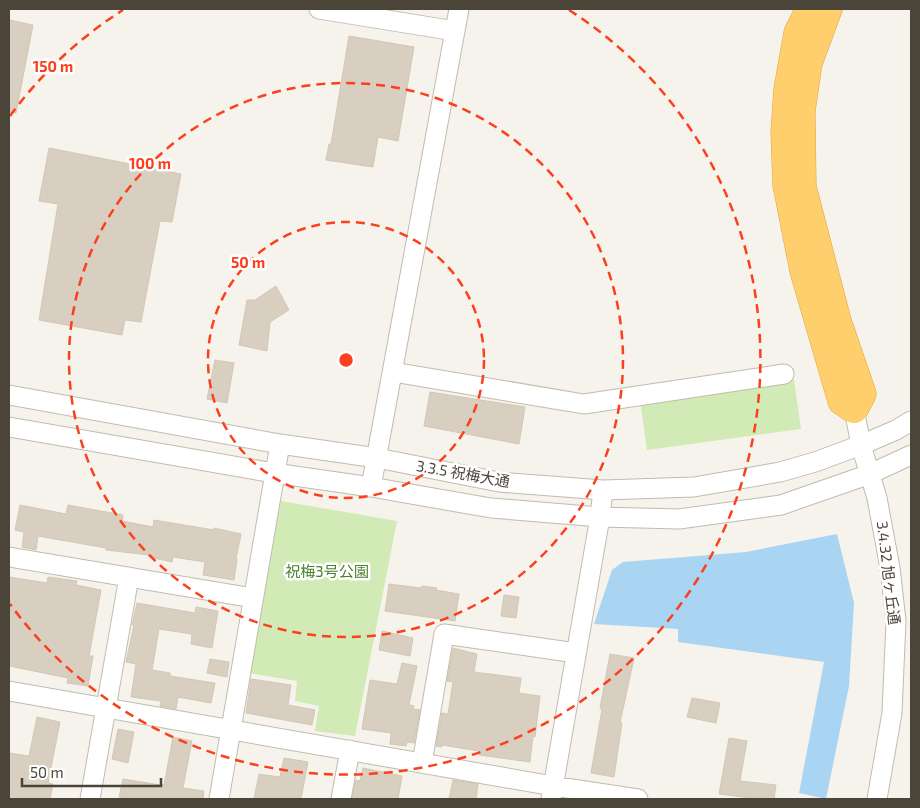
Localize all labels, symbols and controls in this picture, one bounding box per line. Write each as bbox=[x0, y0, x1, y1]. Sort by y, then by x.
text: 150 m bbox=[33, 57, 73, 75]
text: 100 m bbox=[129, 154, 171, 172]
text: 50 m bbox=[231, 253, 265, 271]
centre of rings bbox=[337, 351, 355, 369]
street label: 3.3.5 祝梅大通 bbox=[415, 456, 511, 490]
street label: 3.4.32 旭ヶ丘通 bbox=[874, 520, 904, 626]
park label: 祝梅3号公園 bbox=[285, 562, 369, 580]
scale bar bbox=[22, 756, 161, 788]
text: 50 m bbox=[30, 763, 64, 781]

